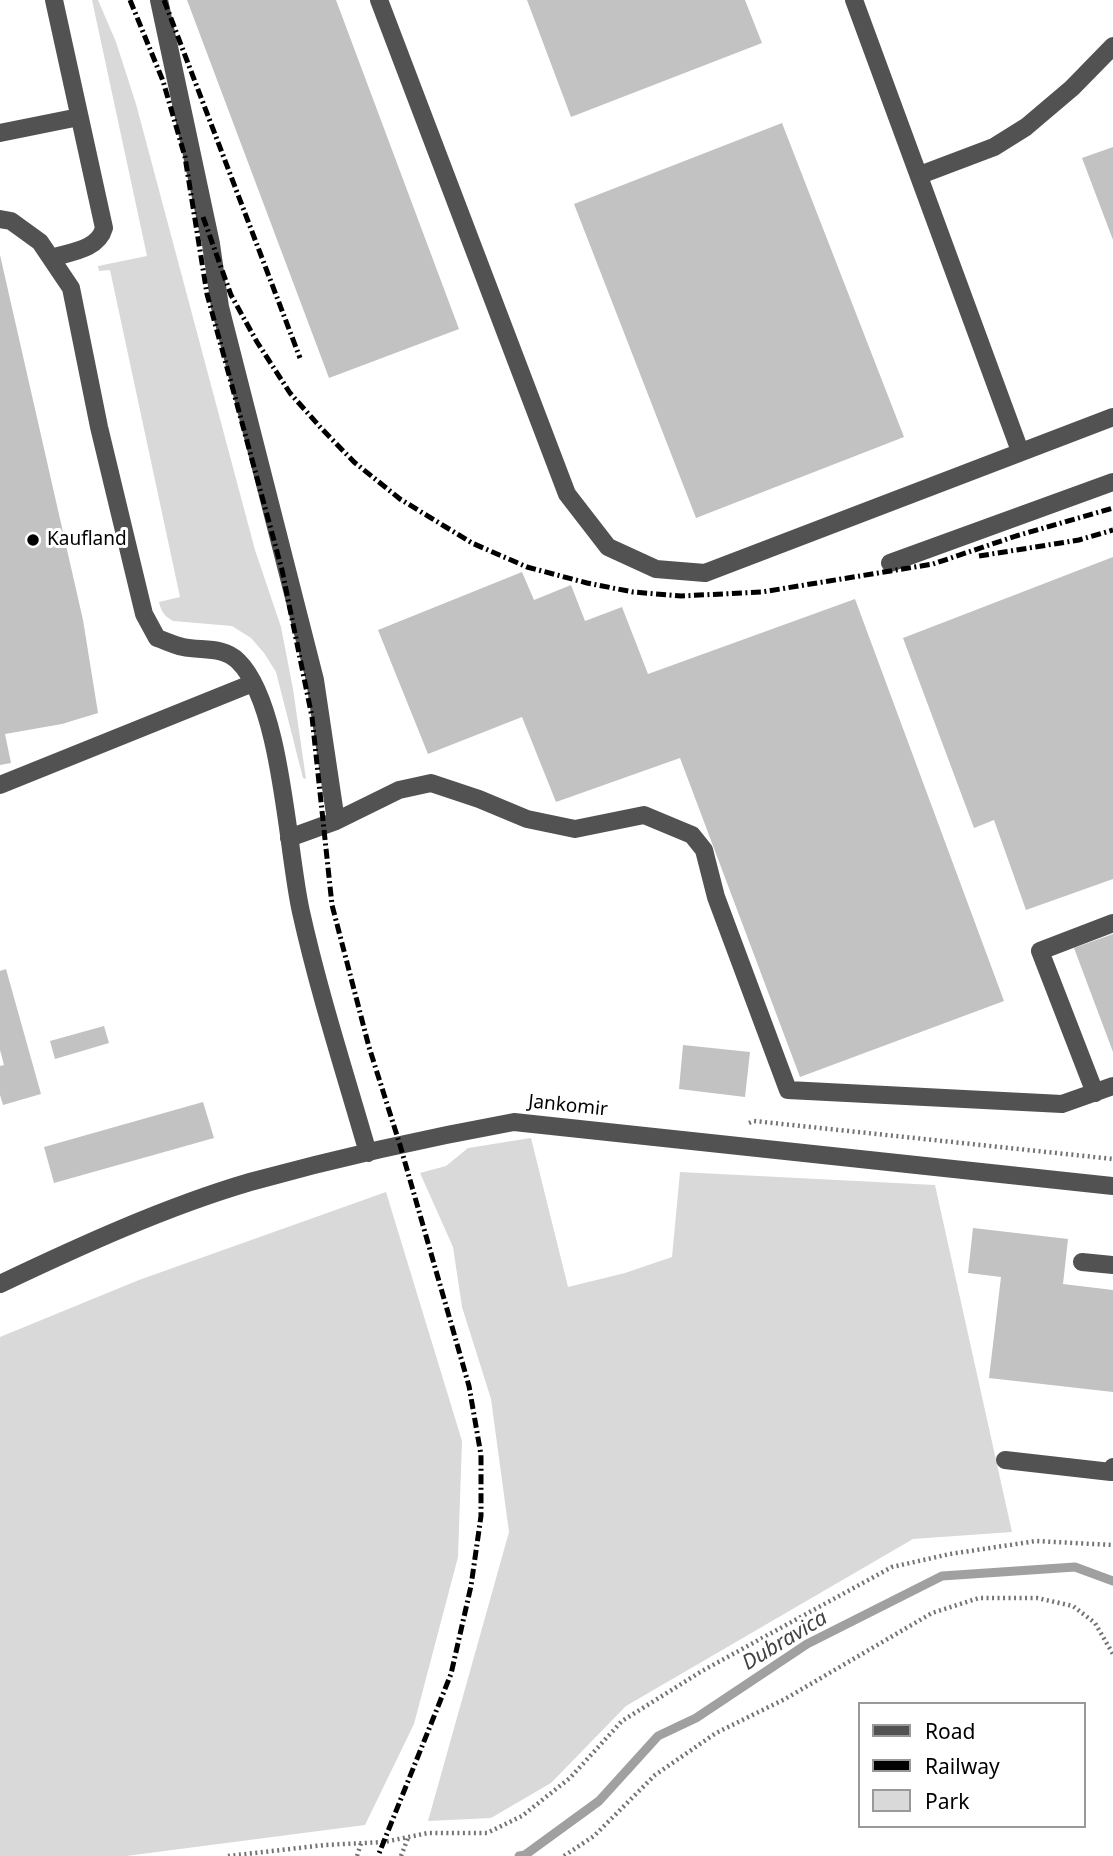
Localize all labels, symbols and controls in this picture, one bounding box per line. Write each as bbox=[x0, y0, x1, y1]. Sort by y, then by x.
place label: Kaufland bbox=[47, 529, 127, 551]
marker: Kaufland bbox=[25, 532, 41, 548]
street label: Jankomir bbox=[527, 1090, 609, 1122]
water label: Dubravica bbox=[738, 1606, 832, 1676]
legend bbox=[858, 1702, 1085, 1828]
text: Road bbox=[925, 1717, 975, 1745]
text: Railway bbox=[925, 1752, 1000, 1780]
text: Park bbox=[925, 1787, 969, 1815]

